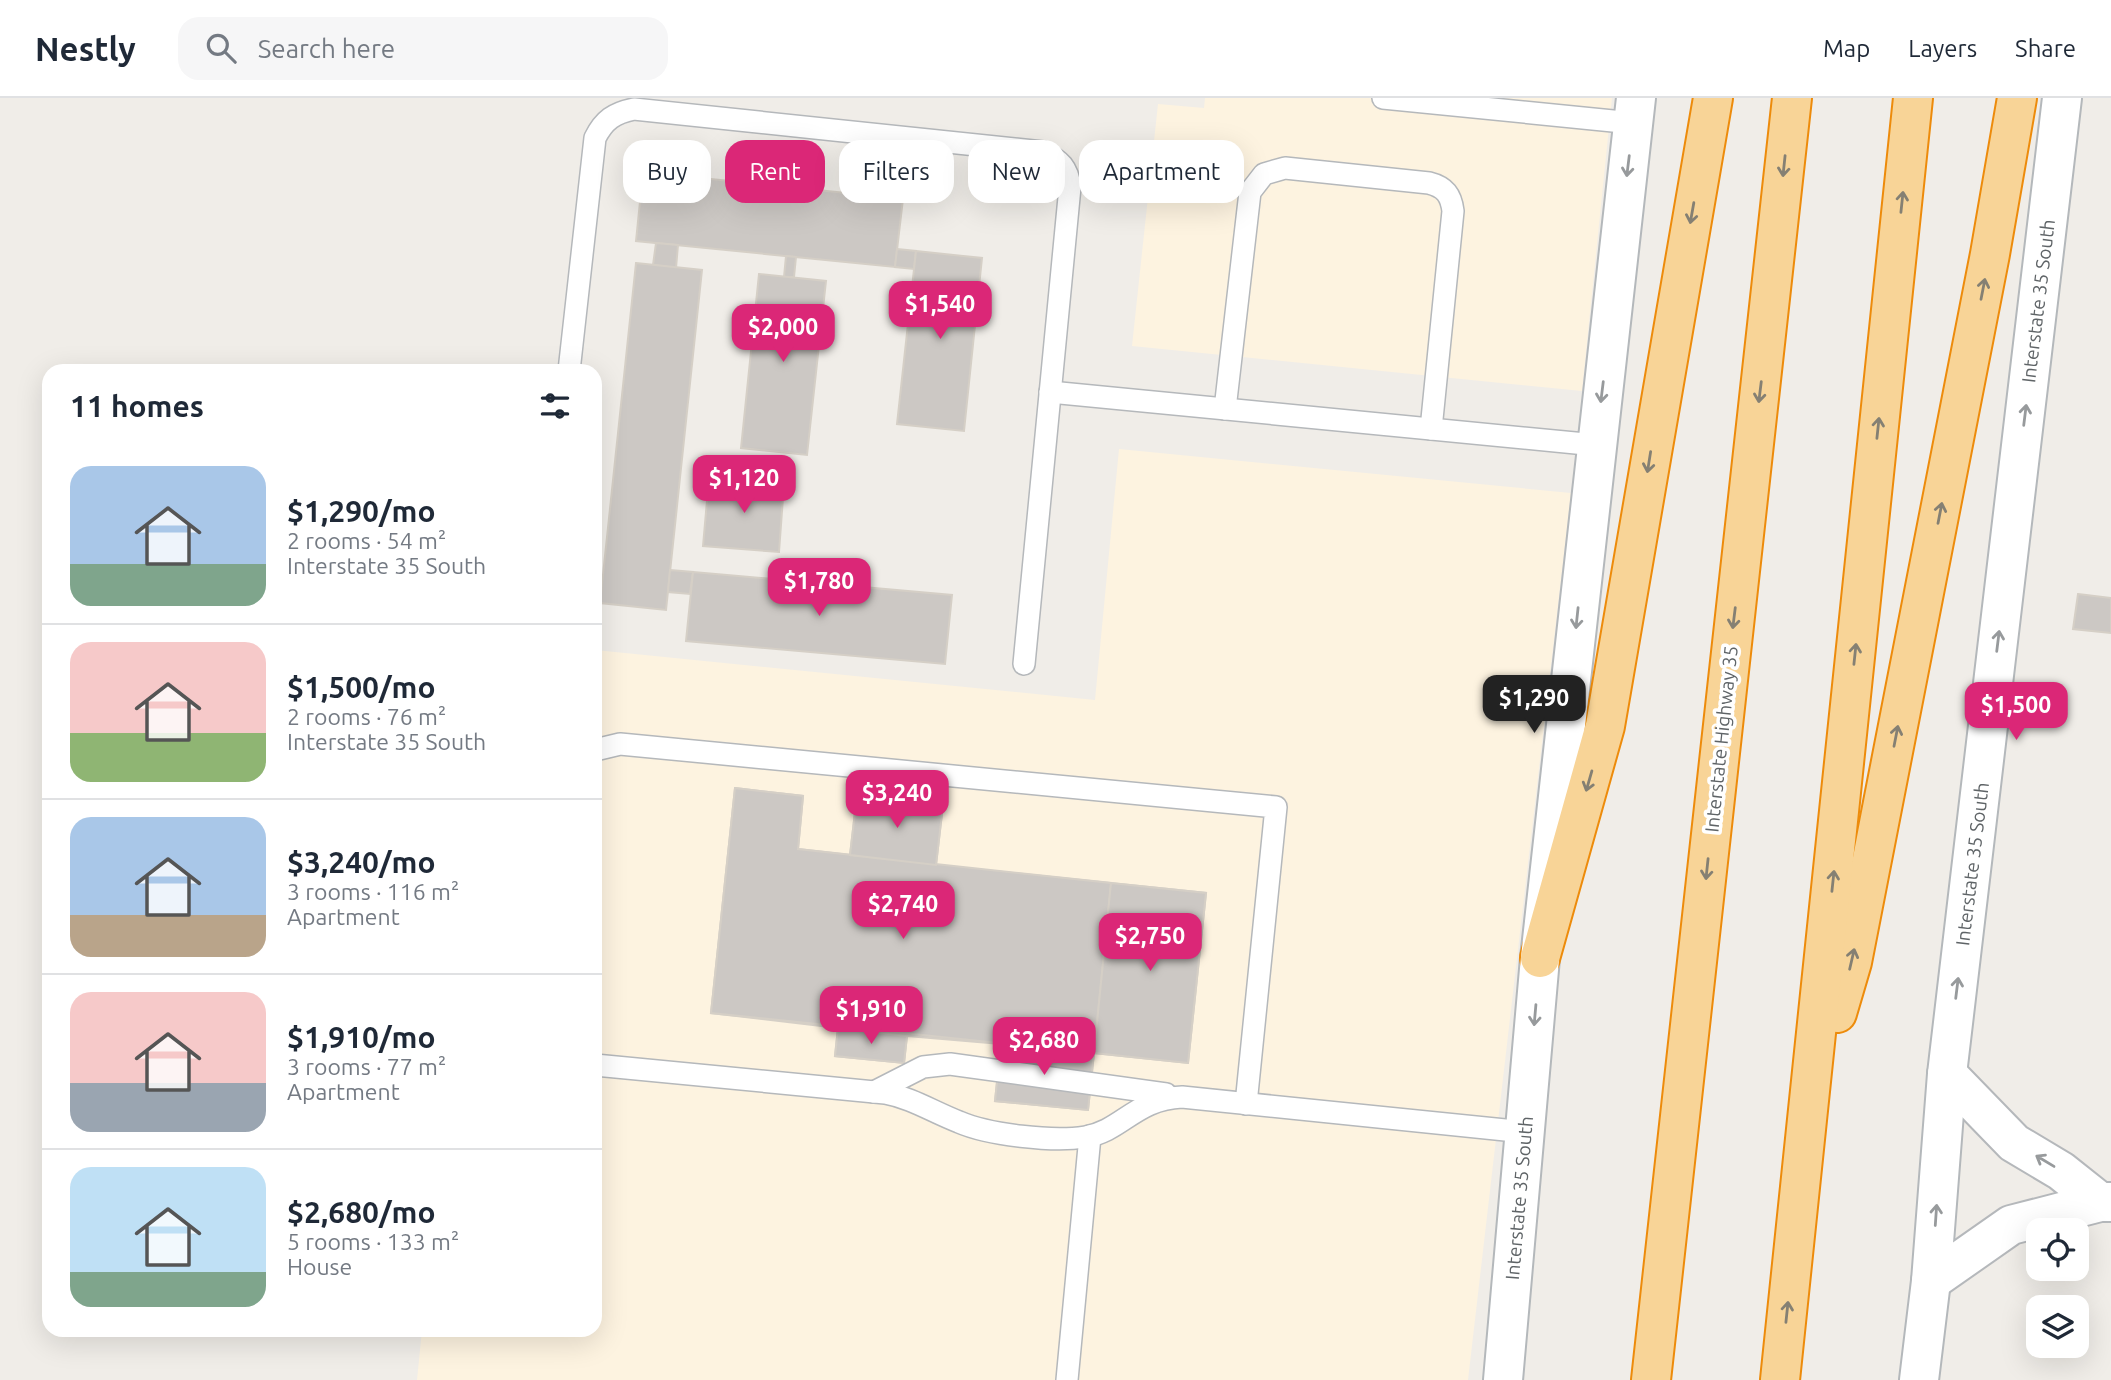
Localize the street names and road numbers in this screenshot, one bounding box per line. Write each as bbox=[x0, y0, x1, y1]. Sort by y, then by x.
street label: Interstate 35 South bbox=[2017, 218, 2059, 384]
street label: Interstate Highway 35 bbox=[1700, 645, 1742, 833]
street label: Interstate 35 South bbox=[1951, 781, 1993, 947]
street label: Interstate 35 South bbox=[1501, 1115, 1537, 1281]

